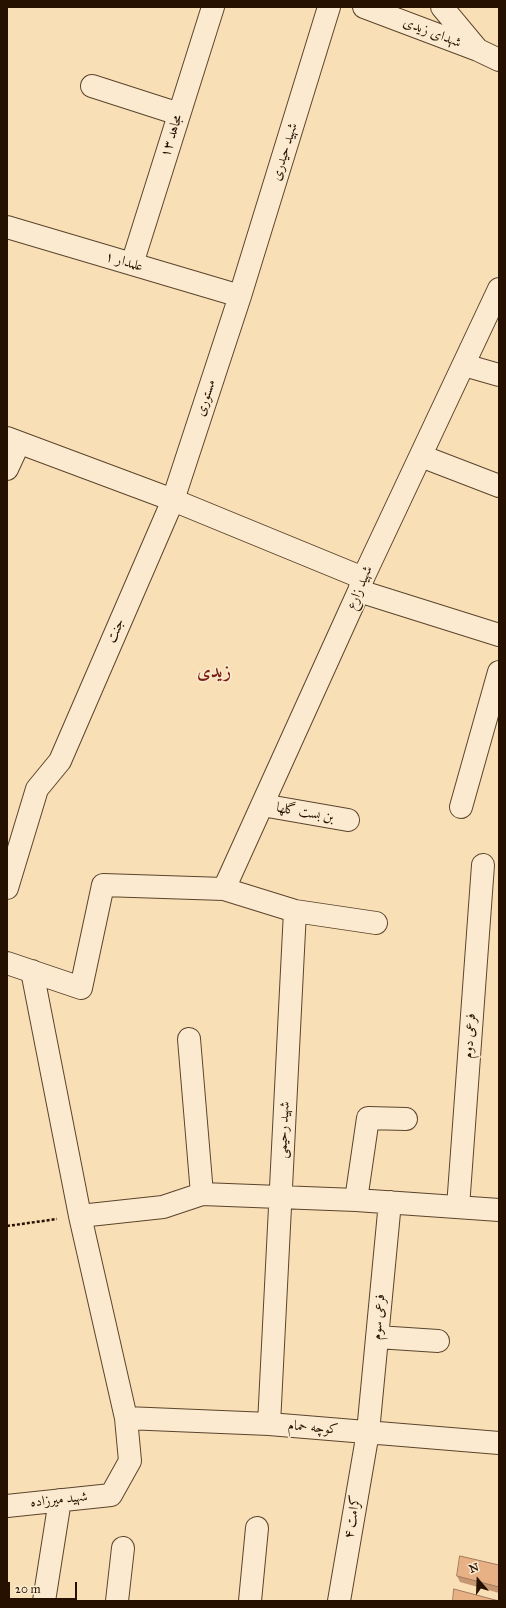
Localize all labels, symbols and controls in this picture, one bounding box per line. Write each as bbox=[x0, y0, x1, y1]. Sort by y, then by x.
street label: شهدای زیدی bbox=[400, 14, 464, 52]
street label: مجاهد ۱۳ bbox=[157, 112, 187, 160]
street label: شهید حیدری bbox=[268, 121, 302, 183]
street label: علمدار ۱ bbox=[103, 248, 145, 276]
street label: مستوری bbox=[192, 377, 220, 419]
street label: شهید زارع bbox=[343, 564, 377, 612]
street label: جنت bbox=[103, 616, 129, 646]
district label: زیدی bbox=[197, 662, 231, 684]
street label: بن بست گلها bbox=[275, 800, 335, 826]
street label: فرعی دوم bbox=[460, 1013, 480, 1059]
street label: شهید رحیمی bbox=[274, 1101, 294, 1159]
street label: فرعی سوم bbox=[369, 1293, 389, 1341]
street label: کوچه حمام bbox=[287, 1417, 339, 1439]
street label: شهید میرزاده bbox=[30, 1489, 88, 1511]
street label: کرامت ۴ bbox=[341, 1494, 365, 1540]
north arrow bbox=[458, 1560, 498, 1600]
text: N bbox=[467, 1561, 480, 1576]
scale bar bbox=[10, 1574, 79, 1600]
text: 20 m bbox=[15, 1582, 41, 1596]

